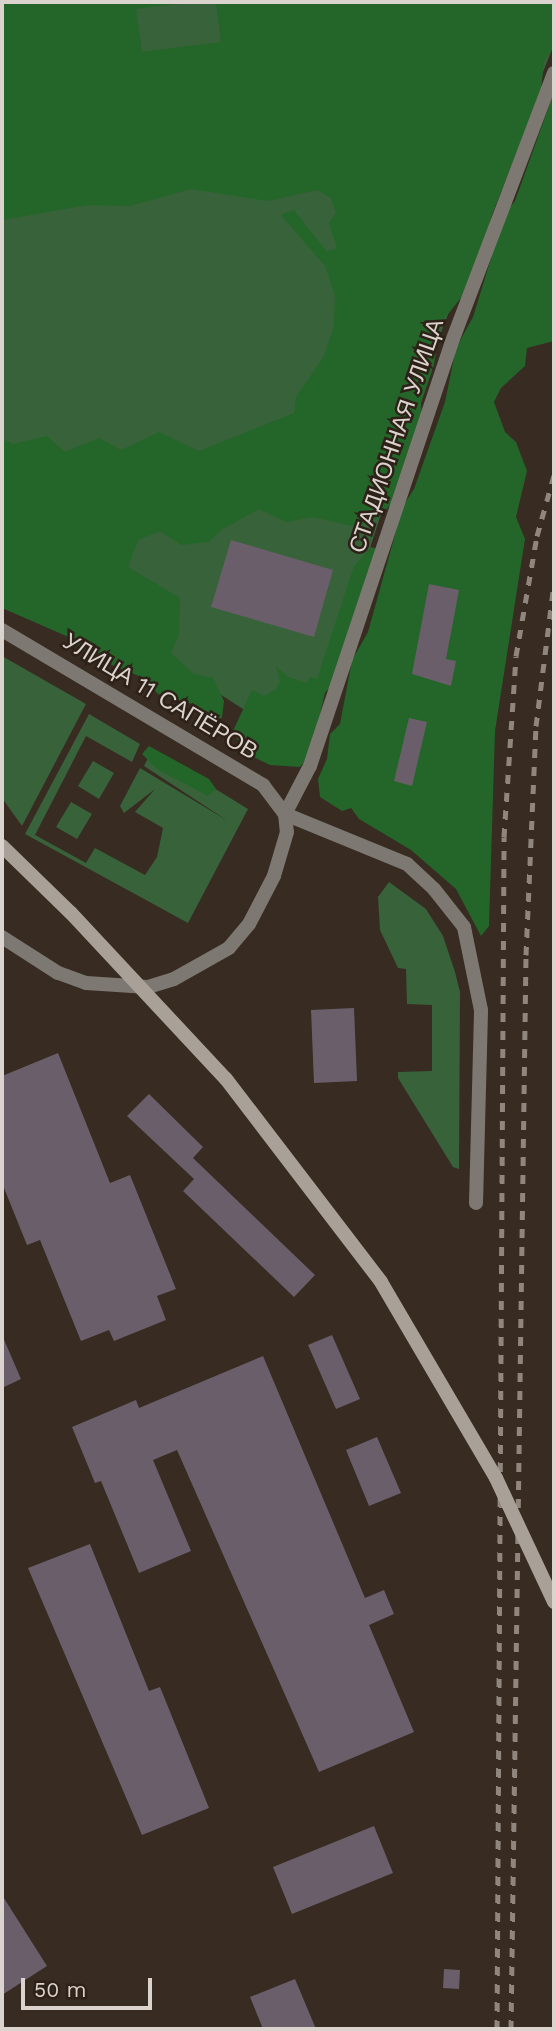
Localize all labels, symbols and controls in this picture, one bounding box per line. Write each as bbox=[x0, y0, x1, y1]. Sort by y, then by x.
street label: СТАДИОННАЯ УЛИЦА bbox=[344, 315, 450, 557]
street label: УЛИЦА 11 САПЁРОВ bbox=[57, 628, 263, 766]
scale bar bbox=[24, 1965, 156, 2009]
text: 50 m bbox=[34, 1977, 86, 2002]

